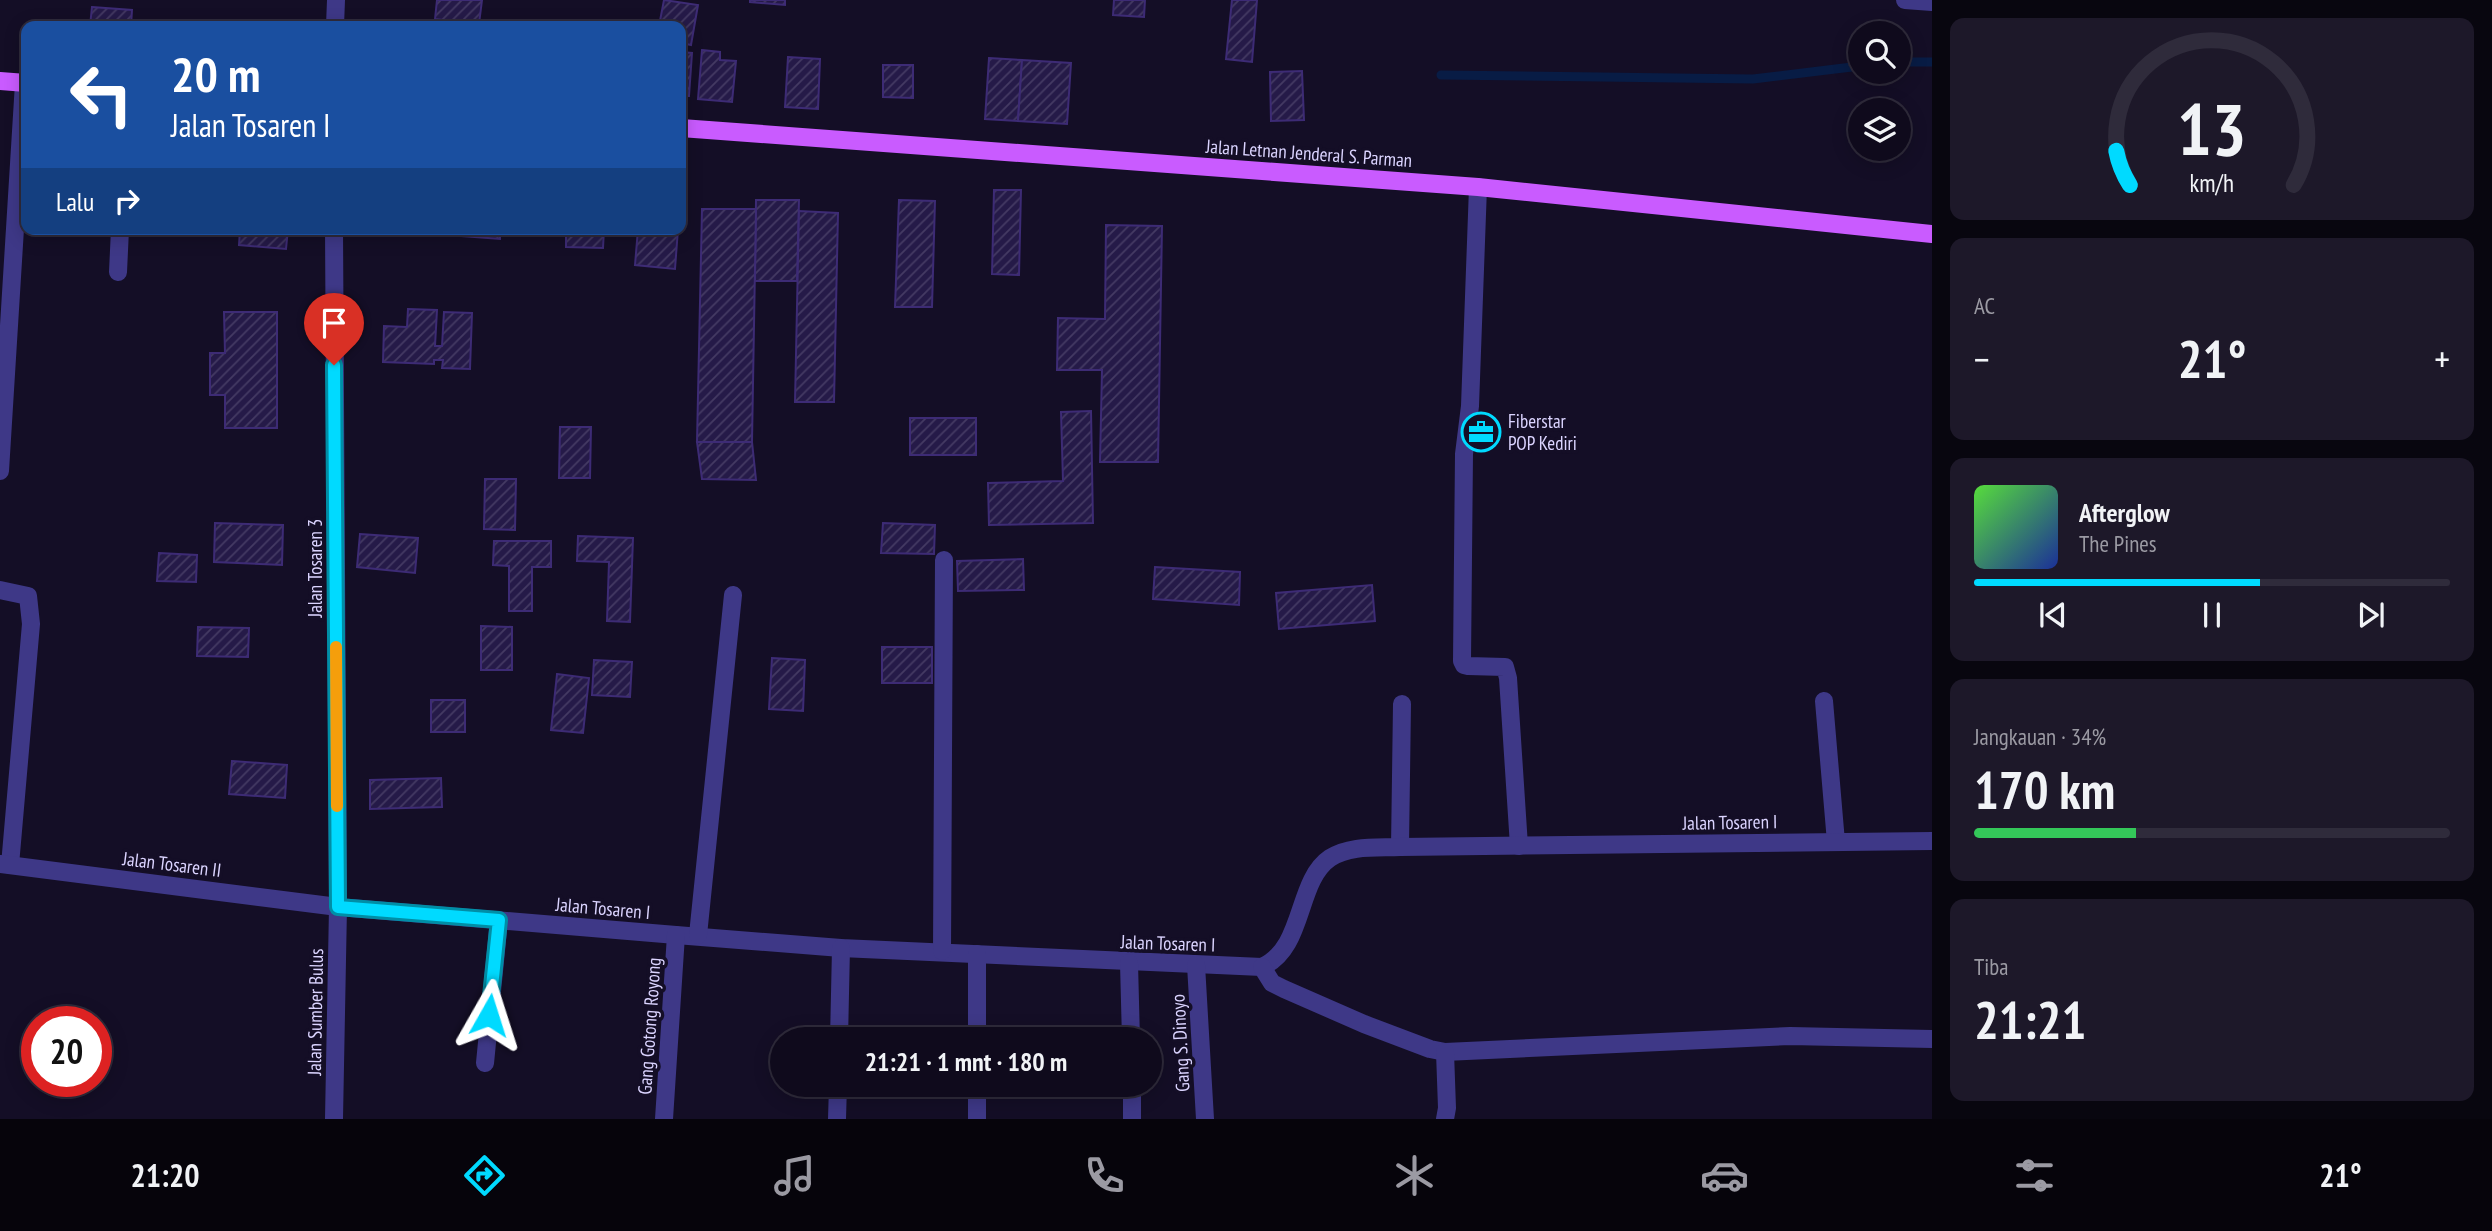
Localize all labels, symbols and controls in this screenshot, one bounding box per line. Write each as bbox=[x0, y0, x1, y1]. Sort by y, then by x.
map controls bbox=[1848, 21, 1911, 161]
button: search bbox=[1848, 21, 1911, 84]
text: 20 m bbox=[171, 42, 260, 106]
icon: left bbox=[56, 49, 147, 140]
text: 13 bbox=[2177, 81, 2247, 175]
button: layers bbox=[1848, 98, 1911, 161]
text: Jalan Tosaren I bbox=[171, 104, 331, 146]
street label: Jalan Letnan Jenderal S. Parman bbox=[1204, 134, 1413, 172]
text: km/h bbox=[2190, 167, 2234, 199]
icon: right bbox=[108, 182, 146, 220]
text: Lalu bbox=[56, 185, 94, 218]
text: AC bbox=[1974, 291, 1995, 320]
pin bbox=[304, 293, 364, 365]
icon: arrive bbox=[315, 304, 353, 342]
text: 21° bbox=[2178, 325, 2246, 392]
text: − bbox=[1974, 334, 1990, 383]
text: + bbox=[2434, 334, 2450, 383]
place label: Fiberstar POP Kediri bbox=[1508, 409, 1577, 455]
office icon: Fiberstar POP Kediri bbox=[1460, 411, 1502, 453]
text: Afterglow bbox=[2079, 496, 2170, 529]
street label: Jalan Tosaren 3 bbox=[303, 519, 327, 618]
text: The Pines bbox=[2079, 529, 2157, 558]
icon: previous bbox=[2034, 596, 2072, 634]
icon: pause bbox=[2193, 596, 2231, 634]
icon: next bbox=[2352, 596, 2390, 634]
text: Jangkauan · 34% bbox=[1974, 722, 2106, 751]
text: 170 km bbox=[1974, 756, 2115, 823]
street label: Jalan Tosaren I bbox=[1681, 809, 1778, 835]
street label: Jalan Tosaren II bbox=[120, 846, 223, 882]
street label: Jalan Tosaren I bbox=[554, 892, 651, 924]
street label: Jalan Tosaren I bbox=[1119, 929, 1216, 957]
street label: Jalan Sumber Bulus bbox=[302, 948, 328, 1077]
text: Tiba bbox=[1974, 952, 2008, 981]
street label: Gang Gotong Royong bbox=[632, 957, 666, 1095]
position arrow bbox=[452, 978, 526, 1052]
text: 21:21 bbox=[1974, 986, 2086, 1053]
street label: Gang S. Dinoyo bbox=[1165, 994, 1195, 1092]
speed limit sign: 20 bbox=[21, 1006, 112, 1097]
text: 21:21 · 1 mnt · 180 m bbox=[865, 1045, 1067, 1078]
icon: directions bbox=[460, 1151, 509, 1200]
icon: music bbox=[770, 1151, 819, 1200]
icon: phone bbox=[1080, 1151, 1129, 1200]
icon: climate bbox=[1390, 1151, 1439, 1200]
icon: car bbox=[1700, 1151, 1749, 1200]
icon: filters bbox=[2010, 1151, 2059, 1200]
text: 21:20 bbox=[130, 1154, 200, 1196]
text: 21° bbox=[2319, 1154, 2362, 1196]

